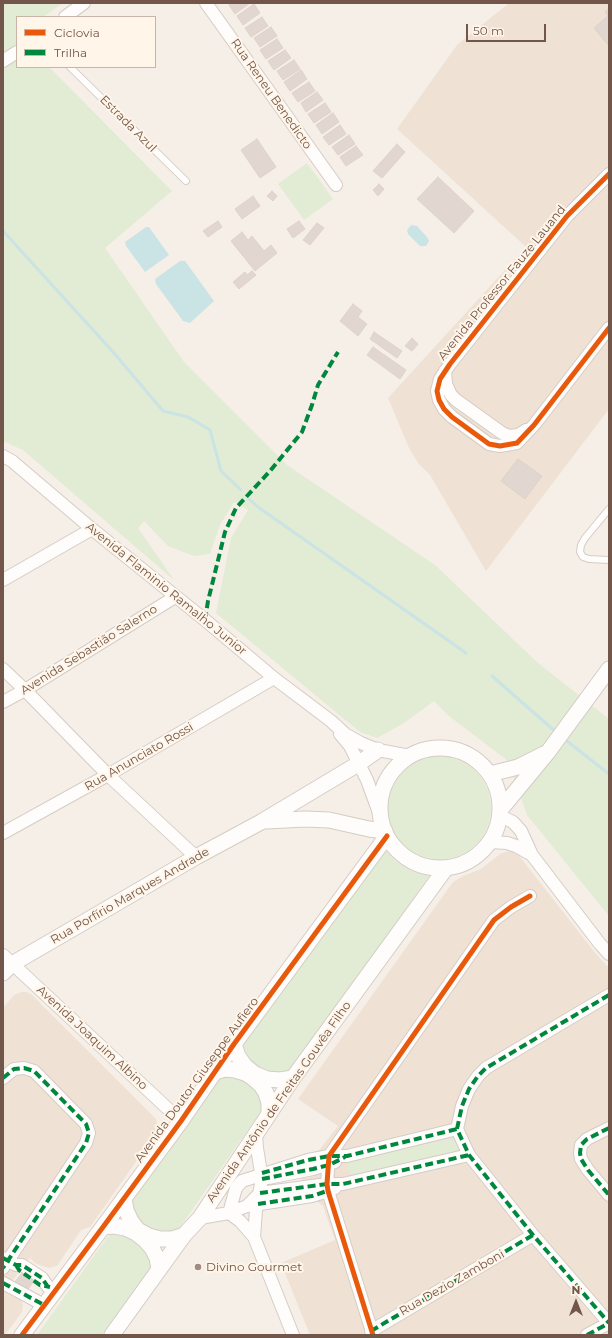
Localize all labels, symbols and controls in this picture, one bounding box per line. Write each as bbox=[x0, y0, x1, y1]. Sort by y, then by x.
legend bbox=[16, 16, 156, 68]
scale bar bbox=[468, 16, 548, 42]
text: 50 m bbox=[473, 23, 504, 38]
text: Ciclovia bbox=[54, 25, 100, 40]
street label: Rua Reneu Benedicto bbox=[227, 36, 315, 152]
text: Trilha bbox=[54, 45, 87, 60]
street label: Estrada Azul bbox=[97, 93, 159, 155]
street label: Avenida Professor Fauze Lauand bbox=[435, 203, 569, 363]
street label: Avenida Flaminio Ramalho Junior bbox=[83, 520, 249, 658]
street label: Avenida Sebastião Salerno bbox=[18, 602, 160, 698]
street label: Rua Anunciato Rossi bbox=[82, 720, 196, 794]
street label: Rua Porfírio Marques Andrade bbox=[48, 845, 212, 947]
street label: Avenida Joaquim Albino bbox=[34, 983, 150, 1093]
street label: Avenida Doutor Giuseppe Aufiero bbox=[132, 995, 262, 1165]
street label: Avenida Antônio de Freitas Gouvêa Filho bbox=[204, 999, 354, 1205]
street label: Rua Dezio Zamboni bbox=[397, 1247, 507, 1319]
place label: Divino Gourmet bbox=[206, 1260, 302, 1274]
marker: Divino Gourmet bbox=[193, 1262, 203, 1272]
north arrow bbox=[556, 1282, 596, 1322]
text: N bbox=[572, 1283, 580, 1297]

